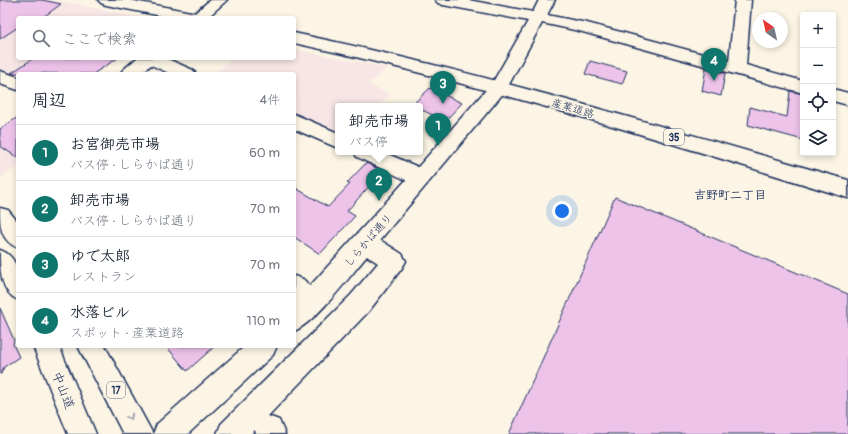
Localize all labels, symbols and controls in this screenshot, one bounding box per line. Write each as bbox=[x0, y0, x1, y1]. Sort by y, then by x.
north arrow bbox=[752, 12, 788, 48]
map controls bbox=[800, 12, 836, 156]
button: + bbox=[800, 12, 836, 48]
search box bbox=[16, 16, 296, 60]
icon: search bbox=[30, 27, 52, 49]
text: ここで検索 bbox=[62, 30, 137, 49]
pin: 4 bbox=[701, 48, 727, 81]
button: − bbox=[800, 48, 836, 84]
pin: 3 bbox=[430, 71, 456, 104]
button: locate bbox=[800, 84, 836, 120]
text: 周辺 bbox=[32, 90, 66, 111]
text: 4件 bbox=[259, 92, 280, 108]
street label: 産業道路 bbox=[550, 96, 596, 121]
popup bbox=[335, 103, 423, 155]
text: 卸売市場 bbox=[349, 112, 409, 131]
pin: 1 bbox=[425, 113, 451, 146]
button: layers bbox=[800, 120, 836, 156]
road number: 35 bbox=[664, 129, 684, 145]
text: バス停 bbox=[349, 134, 388, 150]
text: お宮御売市場 bbox=[70, 135, 160, 154]
text: 1 bbox=[42, 145, 48, 161]
text: 60 m bbox=[249, 145, 280, 161]
text: バス停 · しらかば通り bbox=[70, 157, 197, 173]
pin: 2 bbox=[366, 168, 392, 201]
district label: 吉野町二丁目 bbox=[694, 188, 766, 203]
text: 卸売市場 bbox=[70, 191, 130, 210]
text: 2 bbox=[41, 201, 49, 217]
text: 70 m bbox=[250, 201, 280, 217]
your location bbox=[552, 201, 572, 221]
street label: しらかば通り bbox=[342, 211, 395, 269]
text: バス停 · しらかば通り bbox=[70, 213, 197, 229]
text: ゆで太郎 bbox=[70, 247, 130, 266]
text: 3 bbox=[41, 257, 49, 273]
text: 70 m bbox=[250, 257, 280, 273]
text: レストラン bbox=[70, 269, 136, 285]
text: 水落ビル bbox=[70, 303, 130, 322]
text: 4 bbox=[41, 313, 49, 329]
text: 110 m bbox=[247, 313, 280, 329]
text: スポット · 産業道路 bbox=[70, 325, 184, 341]
street label: 中山道 bbox=[48, 369, 78, 411]
road number: 17 bbox=[107, 382, 125, 398]
one-way arrow bbox=[125, 413, 133, 420]

